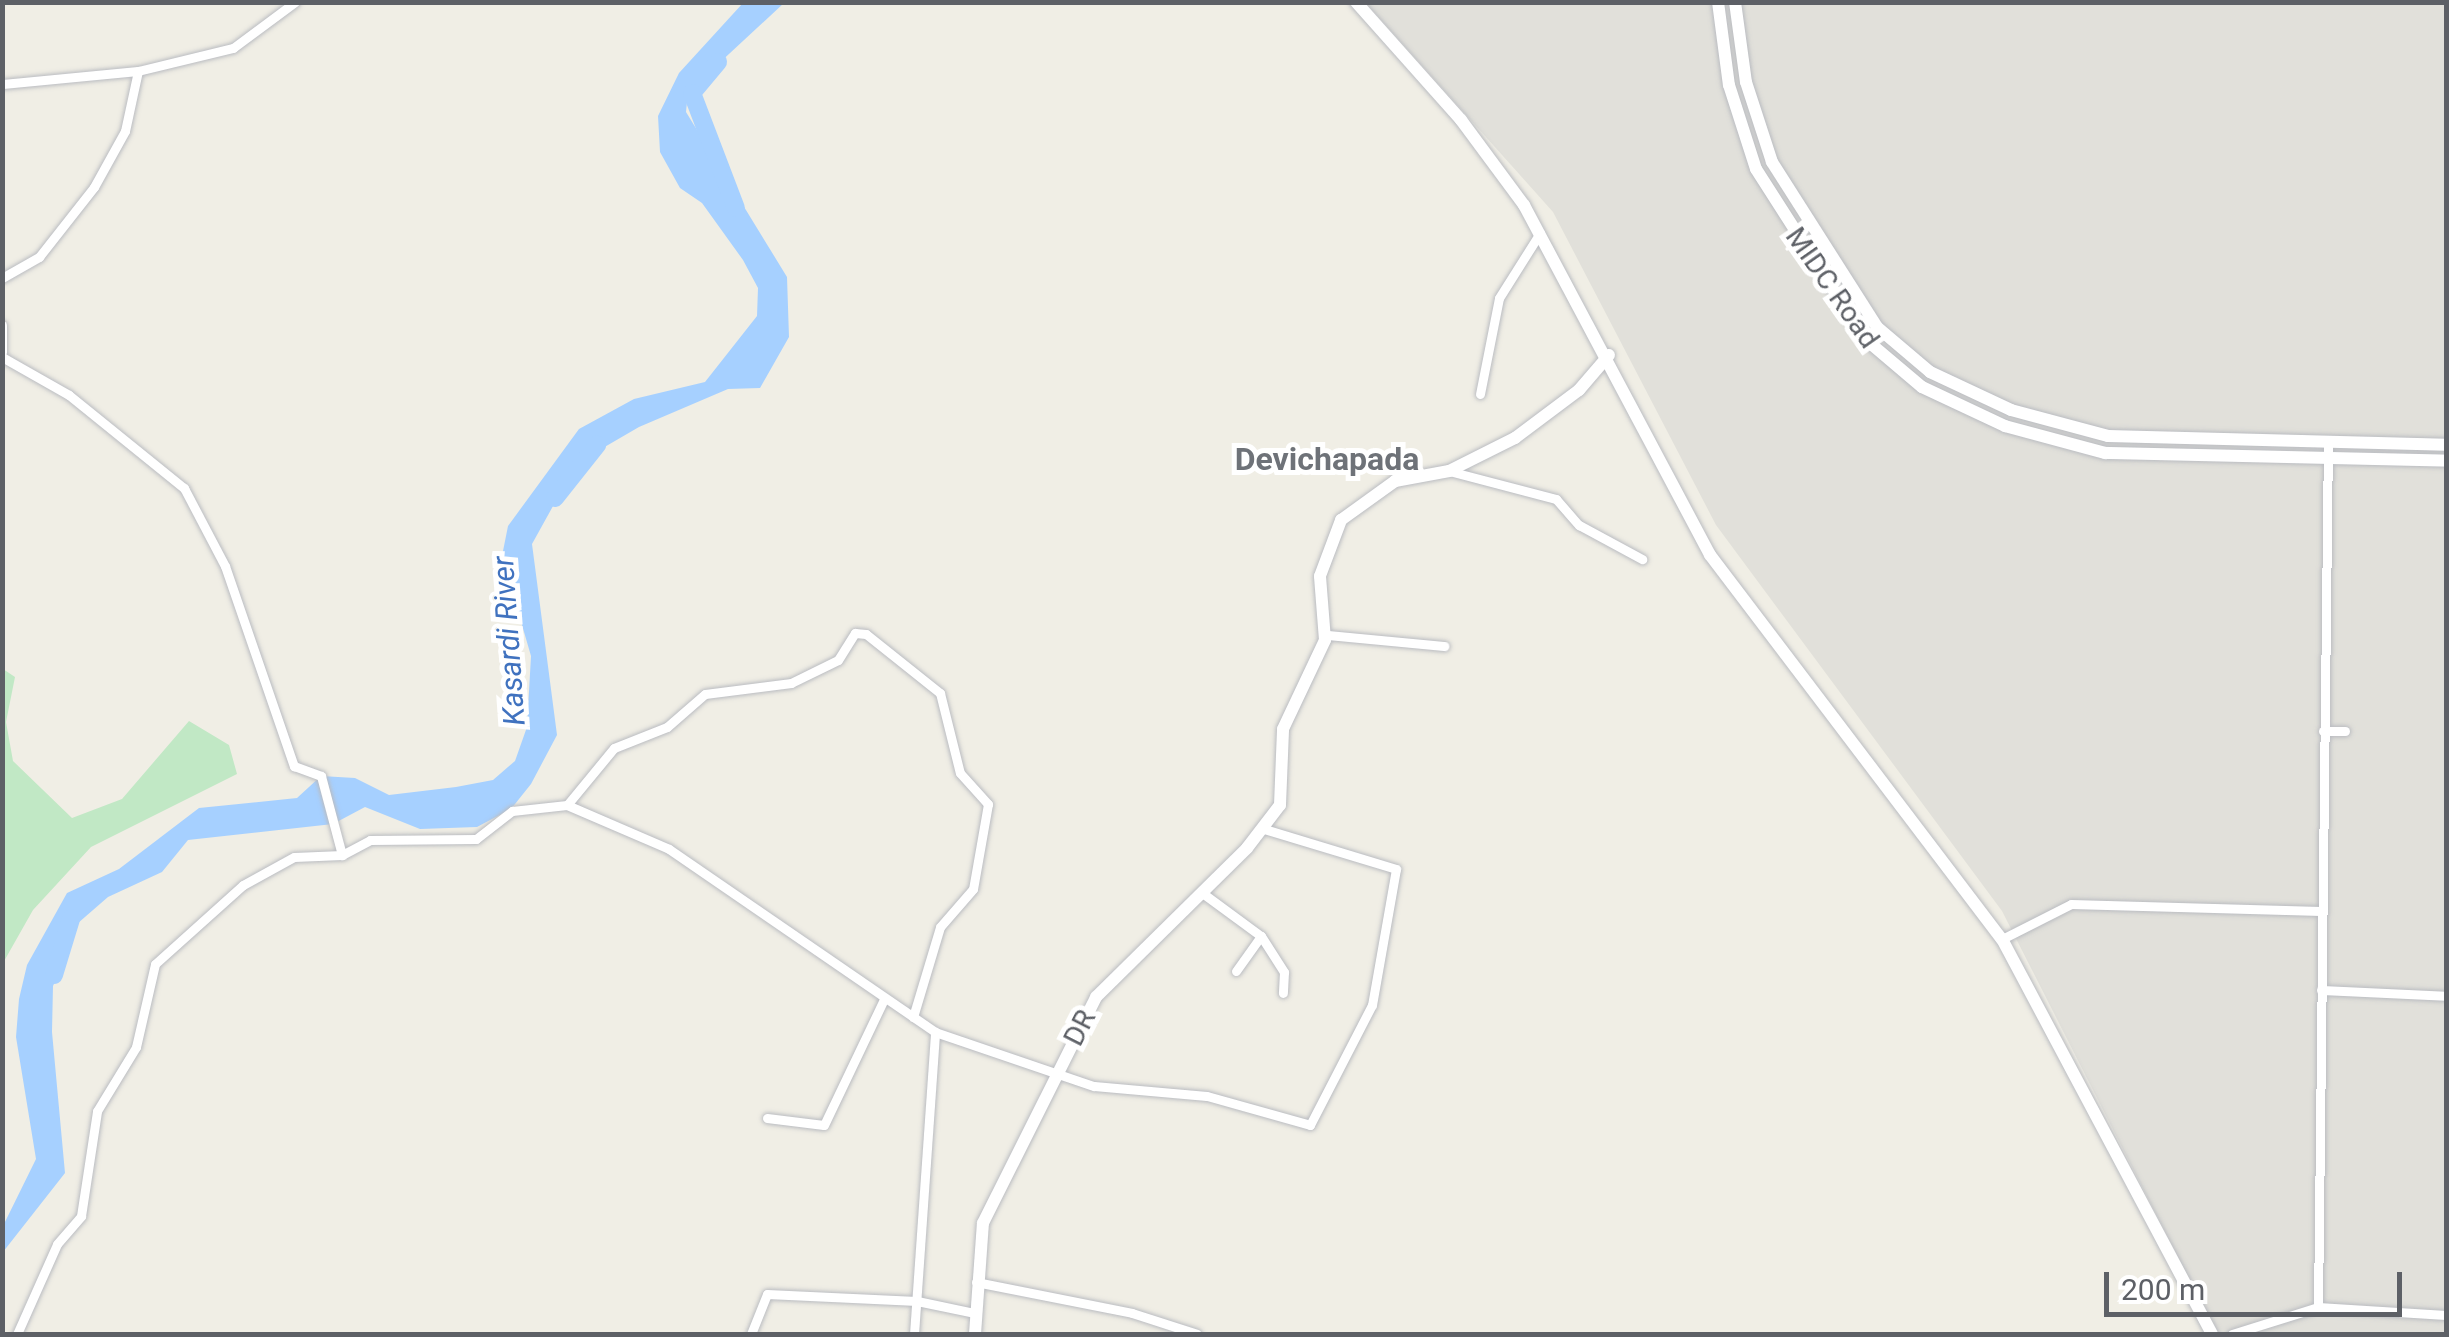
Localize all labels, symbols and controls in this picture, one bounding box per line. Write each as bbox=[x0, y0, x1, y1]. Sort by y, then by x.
street label: MIDC Road bbox=[1778, 221, 1886, 355]
district label: Devichapada bbox=[1235, 440, 1419, 478]
water label: Kasardi River bbox=[485, 555, 533, 727]
street label: DR bbox=[1057, 1005, 1103, 1051]
scale bar bbox=[2109, 1252, 2406, 1314]
text: 200 m bbox=[2121, 1272, 2205, 1307]

